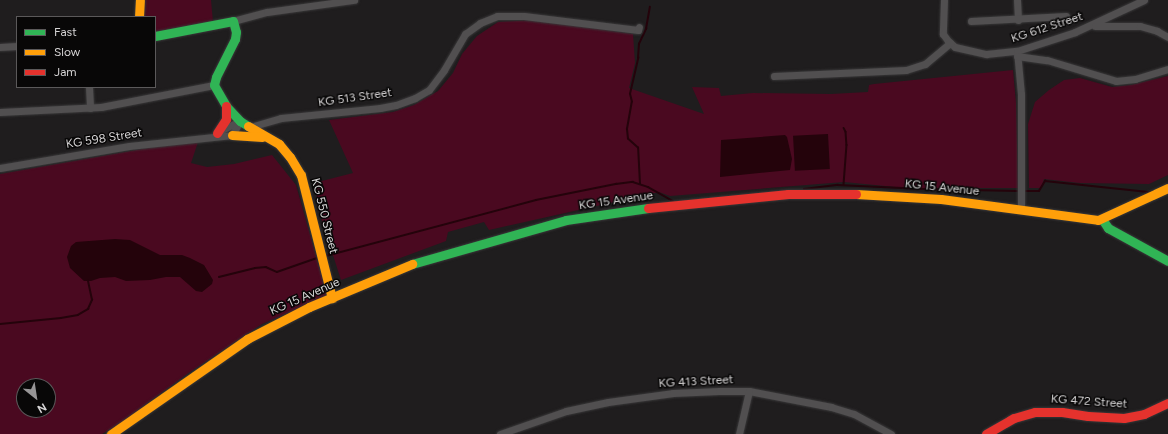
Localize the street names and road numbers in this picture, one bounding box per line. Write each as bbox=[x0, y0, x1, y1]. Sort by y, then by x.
street label: KG 612 Street bbox=[1009, 10, 1085, 46]
street label: KG 513 Street bbox=[317, 86, 393, 110]
street label: KG 598 Street bbox=[65, 126, 143, 152]
street label: KG 550 Street bbox=[308, 177, 340, 255]
street label: KG 15 Avenue bbox=[904, 177, 980, 199]
street label: KG 15 Avenue bbox=[578, 189, 654, 213]
street label: KG 15 Avenue bbox=[268, 275, 342, 319]
street label: KG 413 Street bbox=[658, 373, 734, 391]
street label: KG 472 Street bbox=[1050, 392, 1128, 412]

